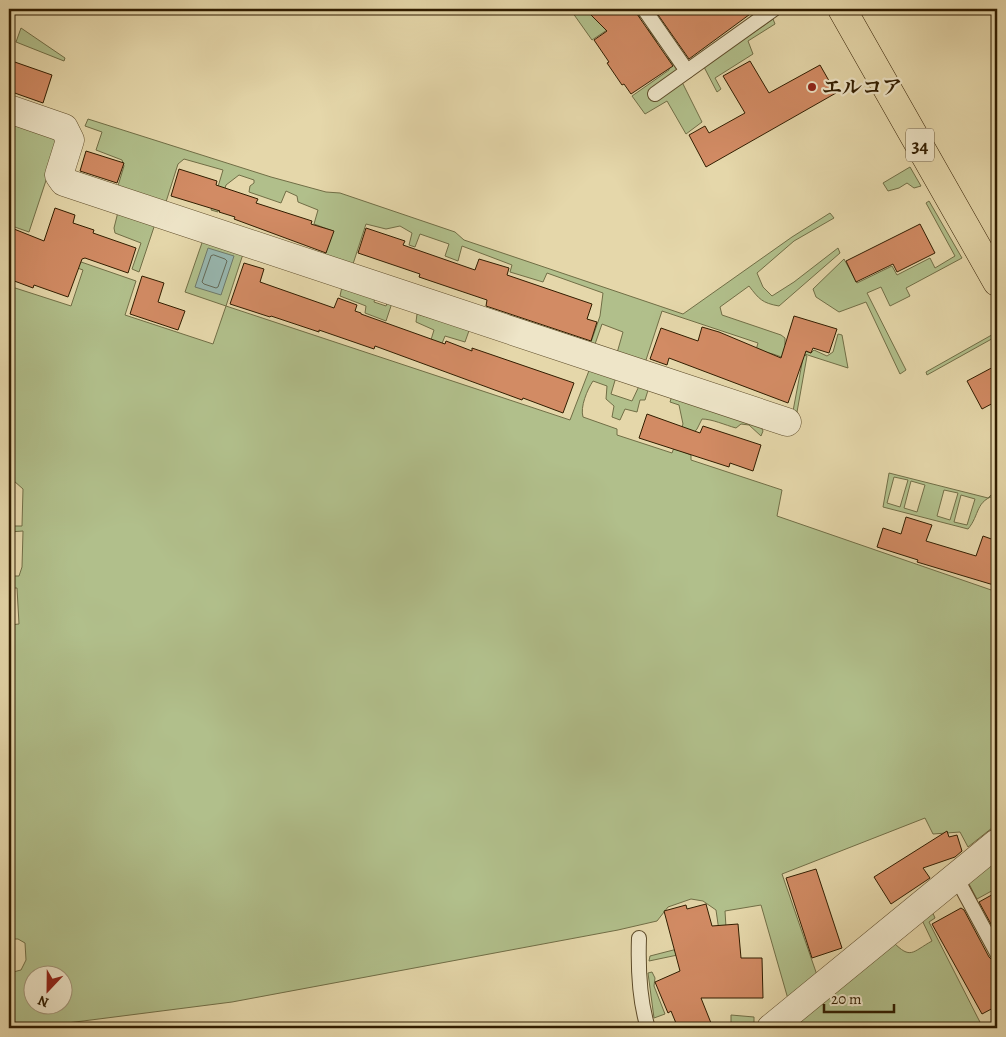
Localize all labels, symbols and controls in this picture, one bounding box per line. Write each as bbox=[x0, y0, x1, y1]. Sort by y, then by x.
place label: エルコア bbox=[822, 74, 902, 101]
marker: エルコア bbox=[806, 81, 818, 93]
road number: 34 bbox=[906, 128, 934, 162]
north arrow bbox=[22, 964, 72, 1014]
scale bar bbox=[824, 982, 894, 1014]
text: 20 m bbox=[831, 989, 862, 1009]
text: N bbox=[35, 991, 52, 1012]

